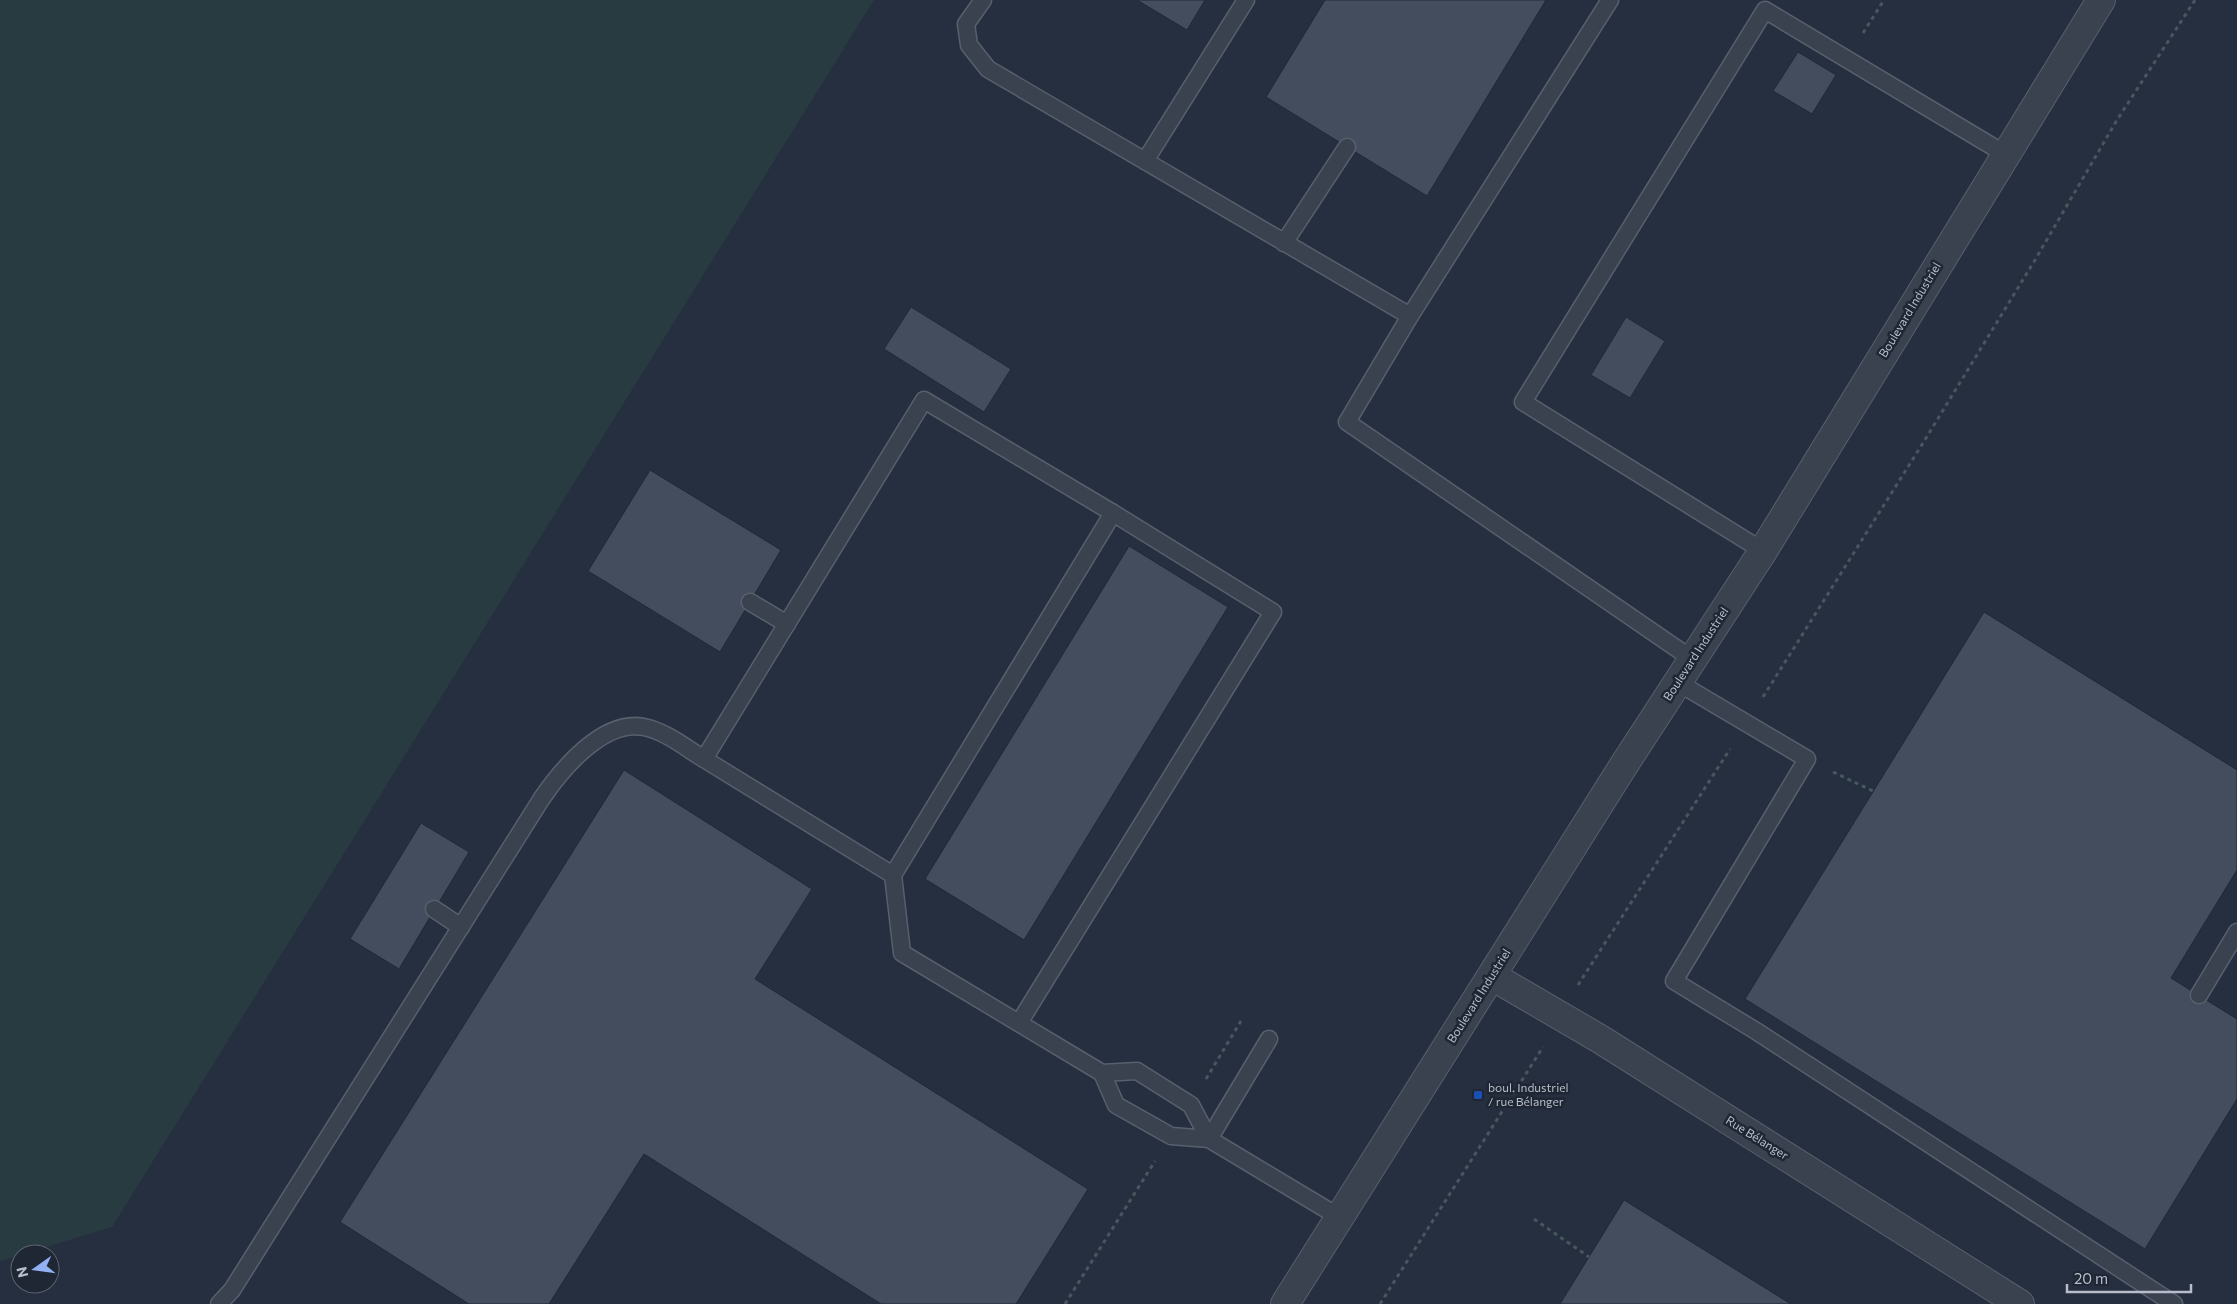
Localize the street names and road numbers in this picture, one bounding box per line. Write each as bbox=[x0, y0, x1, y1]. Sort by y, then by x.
street label: Boulevard Industriel bbox=[1875, 259, 1943, 360]
street label: Boulevard Industriel bbox=[1660, 604, 1731, 703]
street label: Boulevard Industriel bbox=[1443, 946, 1513, 1045]
street label: Rue Bélanger bbox=[1724, 1112, 1792, 1162]

